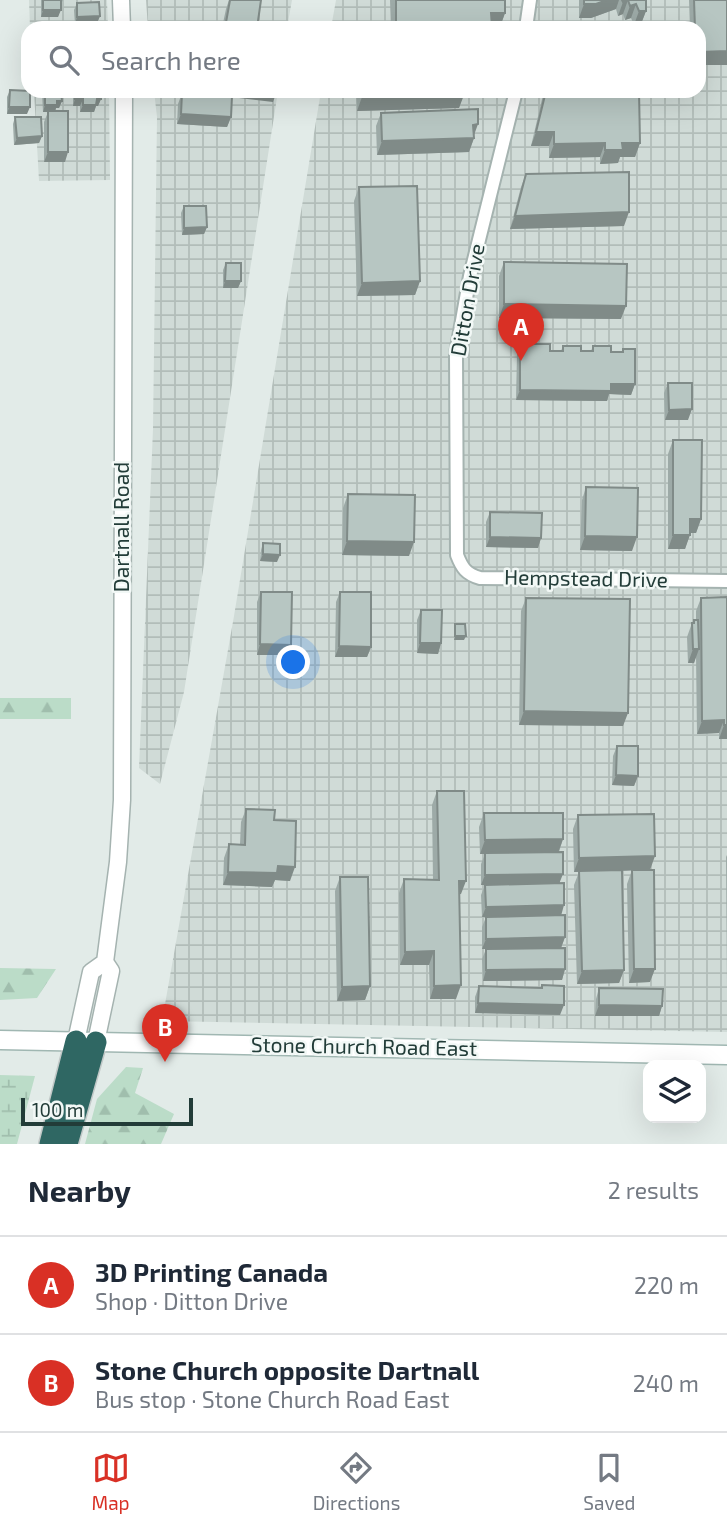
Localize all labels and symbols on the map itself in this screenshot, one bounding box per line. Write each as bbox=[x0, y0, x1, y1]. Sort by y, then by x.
street label: Ditton Drive bbox=[444, 242, 489, 358]
pin: A bbox=[498, 303, 544, 361]
street label: Dartnall Road bbox=[108, 462, 133, 592]
street label: Hempstead Drive bbox=[504, 564, 668, 591]
your location bbox=[276, 645, 310, 679]
pin: B bbox=[142, 1004, 188, 1062]
street label: Stone Church Road East bbox=[251, 1031, 477, 1060]
scale bar bbox=[21, 1095, 192, 1127]

